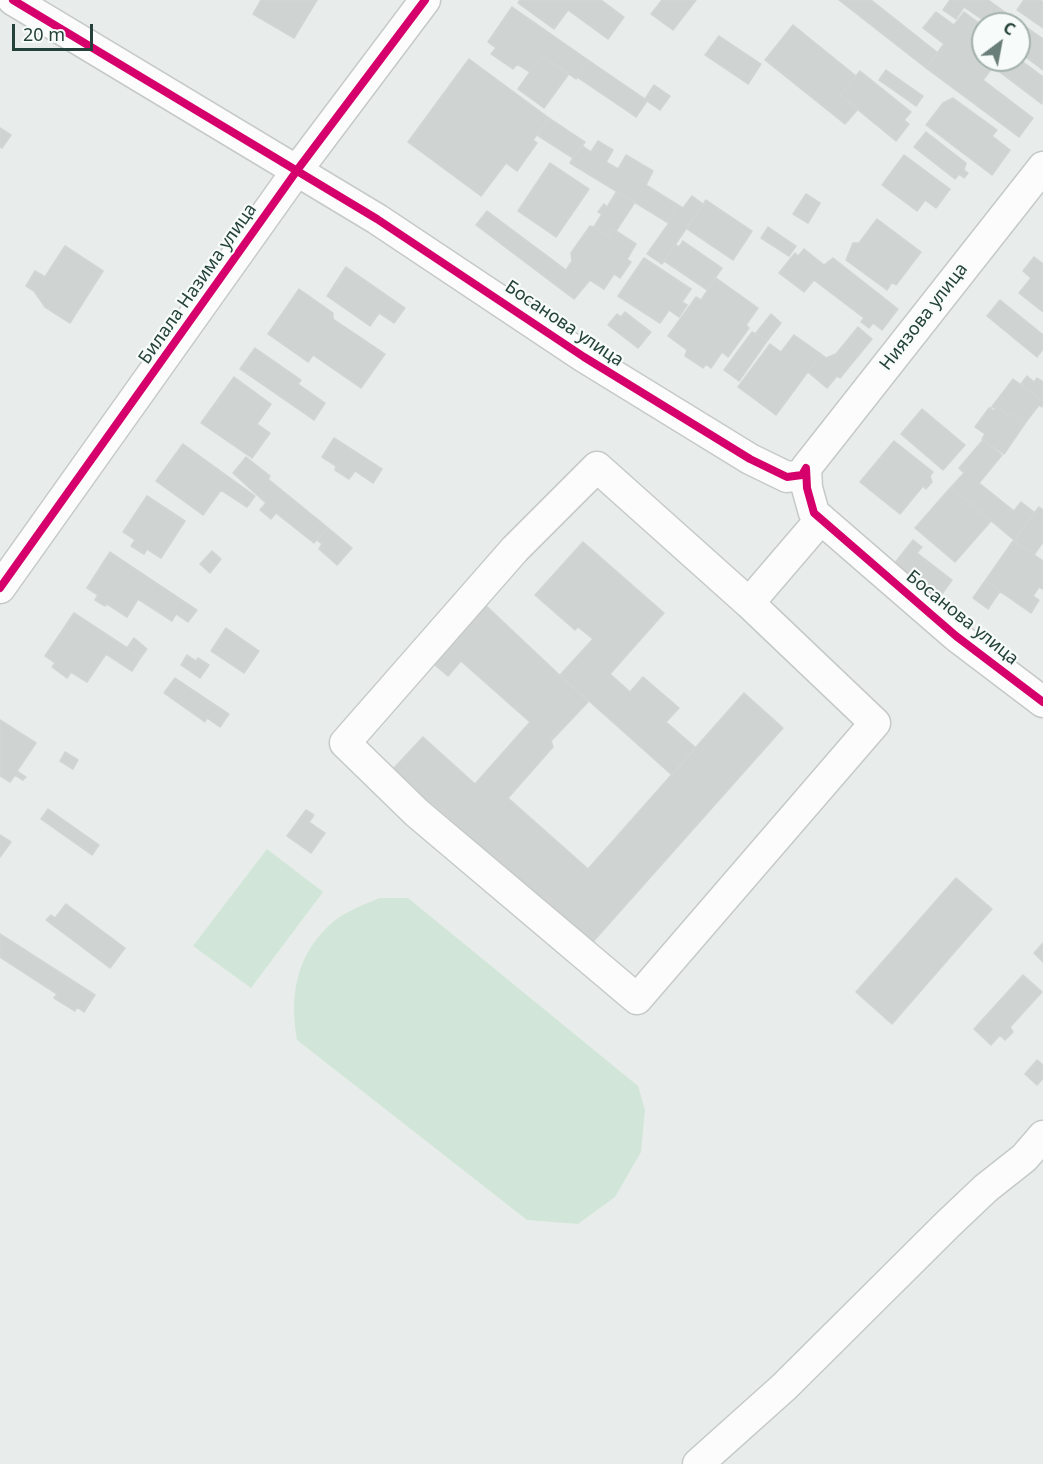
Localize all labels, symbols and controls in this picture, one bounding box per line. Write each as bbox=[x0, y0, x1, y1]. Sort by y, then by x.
scale bar bbox=[15, 12, 96, 50]
north arrow bbox=[971, 12, 1031, 72]
text: С bbox=[999, 16, 1020, 40]
text: 20 m bbox=[23, 22, 65, 46]
street label: Билала Назима улица bbox=[134, 200, 262, 368]
street label: Ниязова улица bbox=[875, 259, 973, 375]
street label: Босанова улица bbox=[501, 276, 627, 372]
street label: Босанова улица bbox=[901, 566, 1023, 670]

